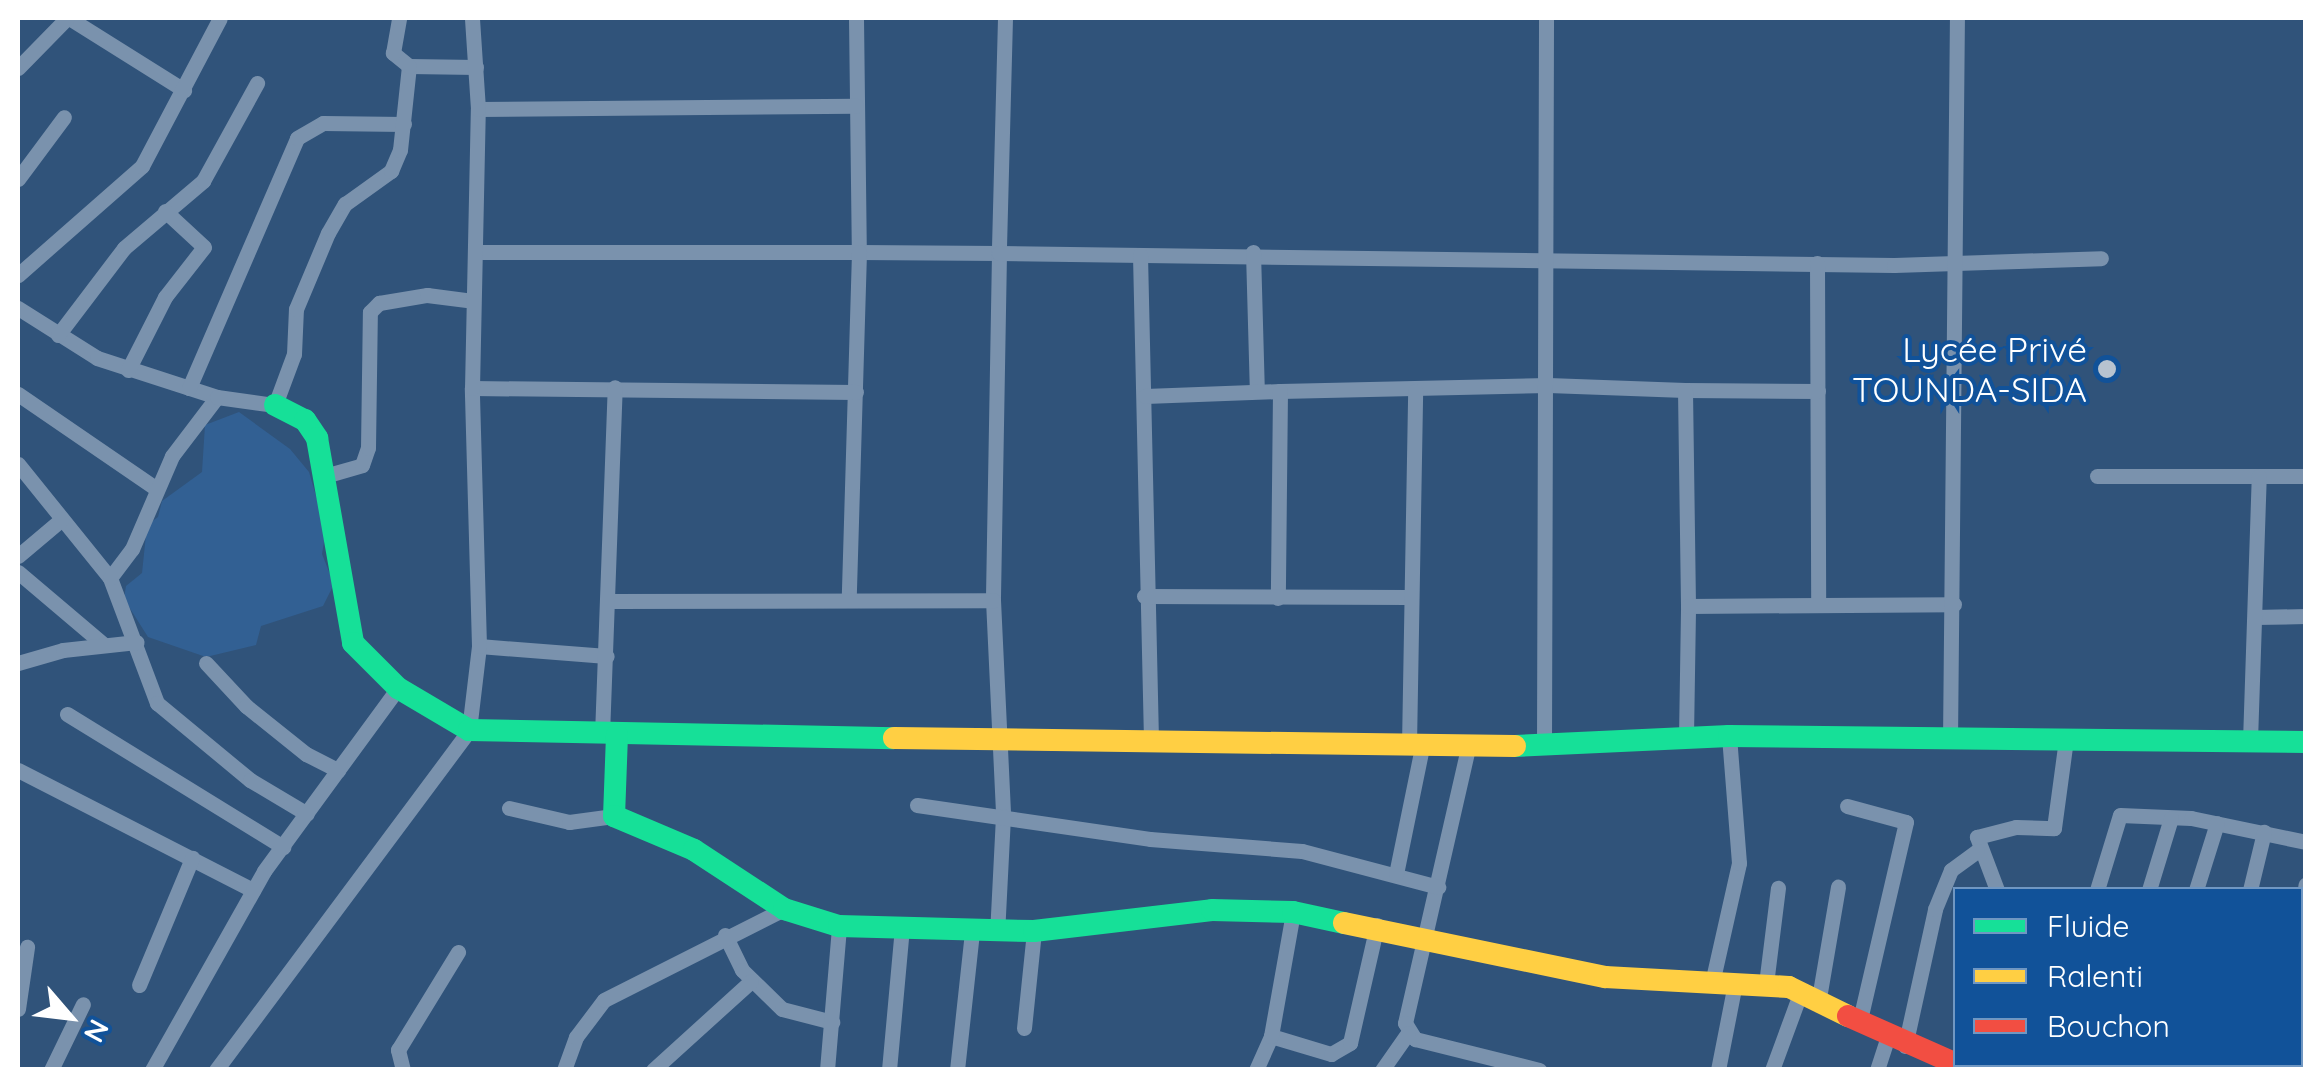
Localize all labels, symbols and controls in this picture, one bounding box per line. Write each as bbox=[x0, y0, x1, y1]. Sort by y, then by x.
place label: Lycée Privé TOUNDA-SIDA bbox=[1852, 328, 2087, 410]
marker: Lycée Privé TOUNDA-SIDA bbox=[2096, 358, 2118, 380]
legend bbox=[1953, 887, 2303, 1067]
text: Fluide bbox=[2047, 907, 2129, 945]
text: Ralenti bbox=[2047, 957, 2143, 995]
north arrow bbox=[20, 967, 120, 1067]
text: Bouchon bbox=[2047, 1007, 2170, 1045]
text: N bbox=[77, 1014, 117, 1049]

